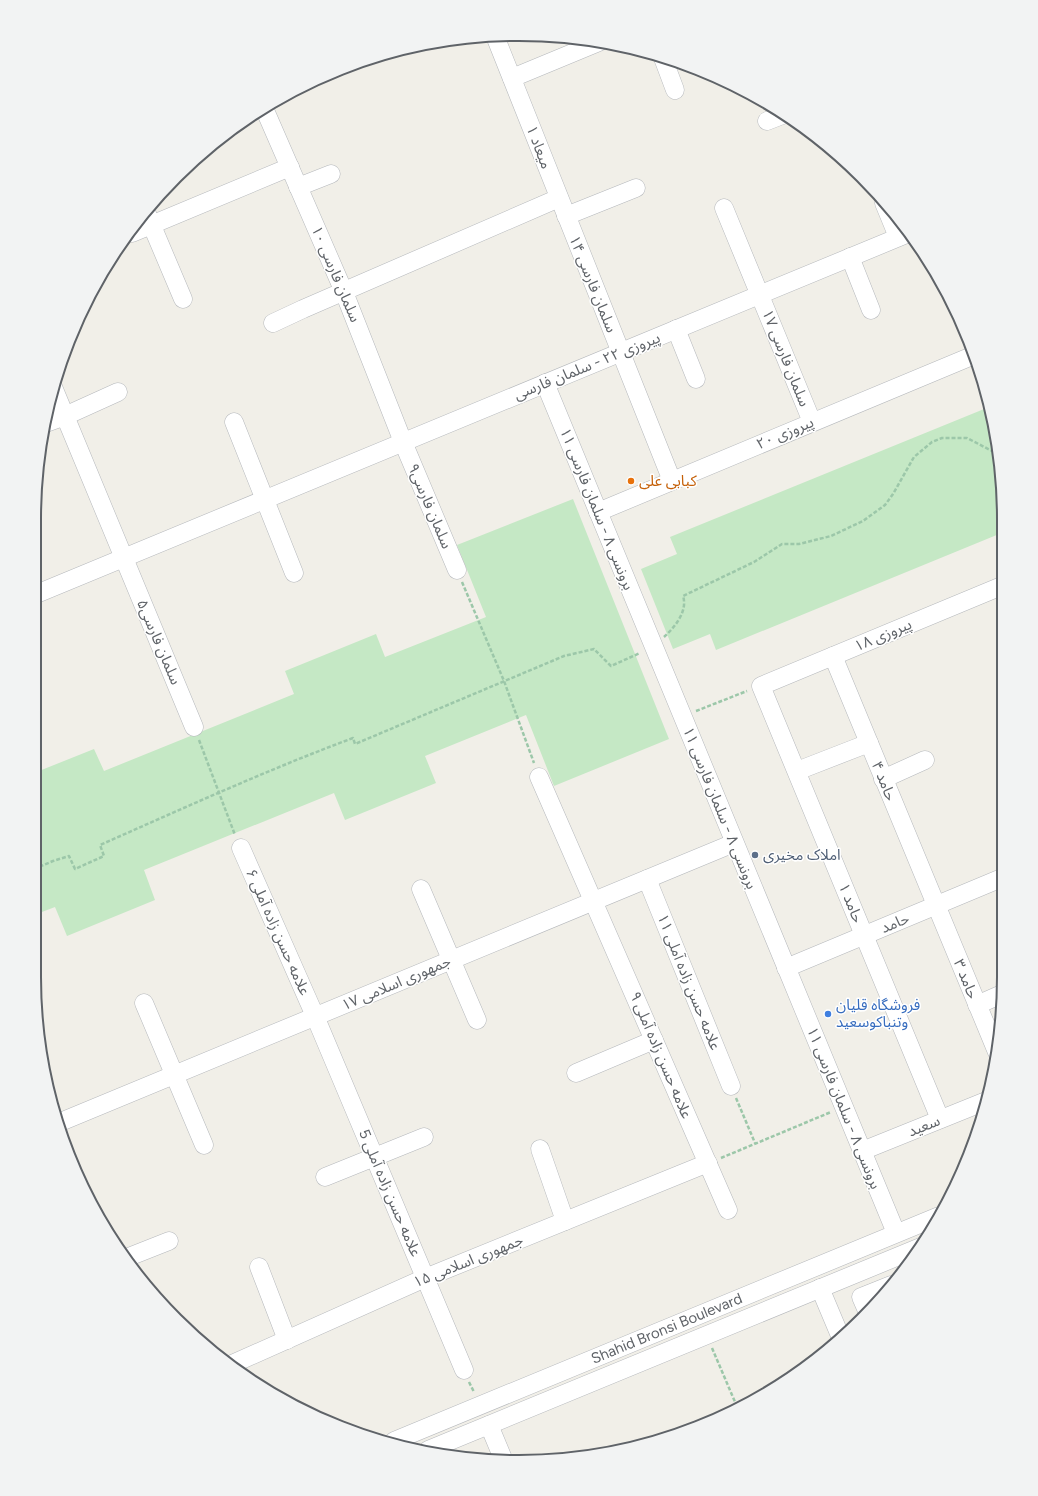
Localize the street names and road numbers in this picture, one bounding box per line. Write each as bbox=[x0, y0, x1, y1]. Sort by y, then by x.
street label: میعاد ۱ bbox=[523, 123, 555, 171]
street label: سلمان فارسی ۱۰ bbox=[308, 223, 365, 325]
street label: سلمان فارسی ۱۴ bbox=[565, 233, 621, 335]
street label: سلمان فارسی ۱۷ bbox=[758, 307, 814, 409]
street label: پیروزی ۲۲ - سلمان فارسی bbox=[511, 328, 663, 405]
street label: پیروزی ۲۰ bbox=[754, 413, 817, 454]
street label: برونسی ۸ - سلمان فارسی ۱۱ bbox=[556, 425, 638, 593]
street label: سلمان فارسی۹ bbox=[404, 461, 456, 552]
street label: سلمان فارسی۵ bbox=[133, 597, 185, 688]
street label: پیروزی ۱۸ bbox=[852, 615, 915, 656]
street label: برونسی ۸ - سلمان فارسی ۱۱ bbox=[679, 724, 761, 892]
street label: حامد ۴ bbox=[868, 758, 900, 804]
street label: علامه حسن زاده آملی ۶ bbox=[242, 866, 314, 998]
street label: حامد ۱ bbox=[835, 880, 867, 926]
street label: حامد bbox=[878, 909, 912, 937]
street label: علامه حسن زاده آملی ۱۱ bbox=[653, 911, 725, 1053]
street label: جمهوری اسلامی ۱۷ bbox=[339, 952, 453, 1014]
street label: حامد ۳ bbox=[950, 956, 982, 1002]
street label: علامه حسن زاده آملی ۹ bbox=[626, 989, 696, 1122]
street label: برونسی ۸ - سلمان فارسی ۱۱ bbox=[803, 1024, 885, 1192]
street label: سعید bbox=[905, 1111, 943, 1141]
street label: علامه حسن زاده آملی 5 bbox=[355, 1127, 425, 1260]
street label: جمهوری اسلامی ۱۵ bbox=[410, 1231, 526, 1291]
street label: Shahid Bronsi Boulevard bbox=[588, 1289, 745, 1368]

